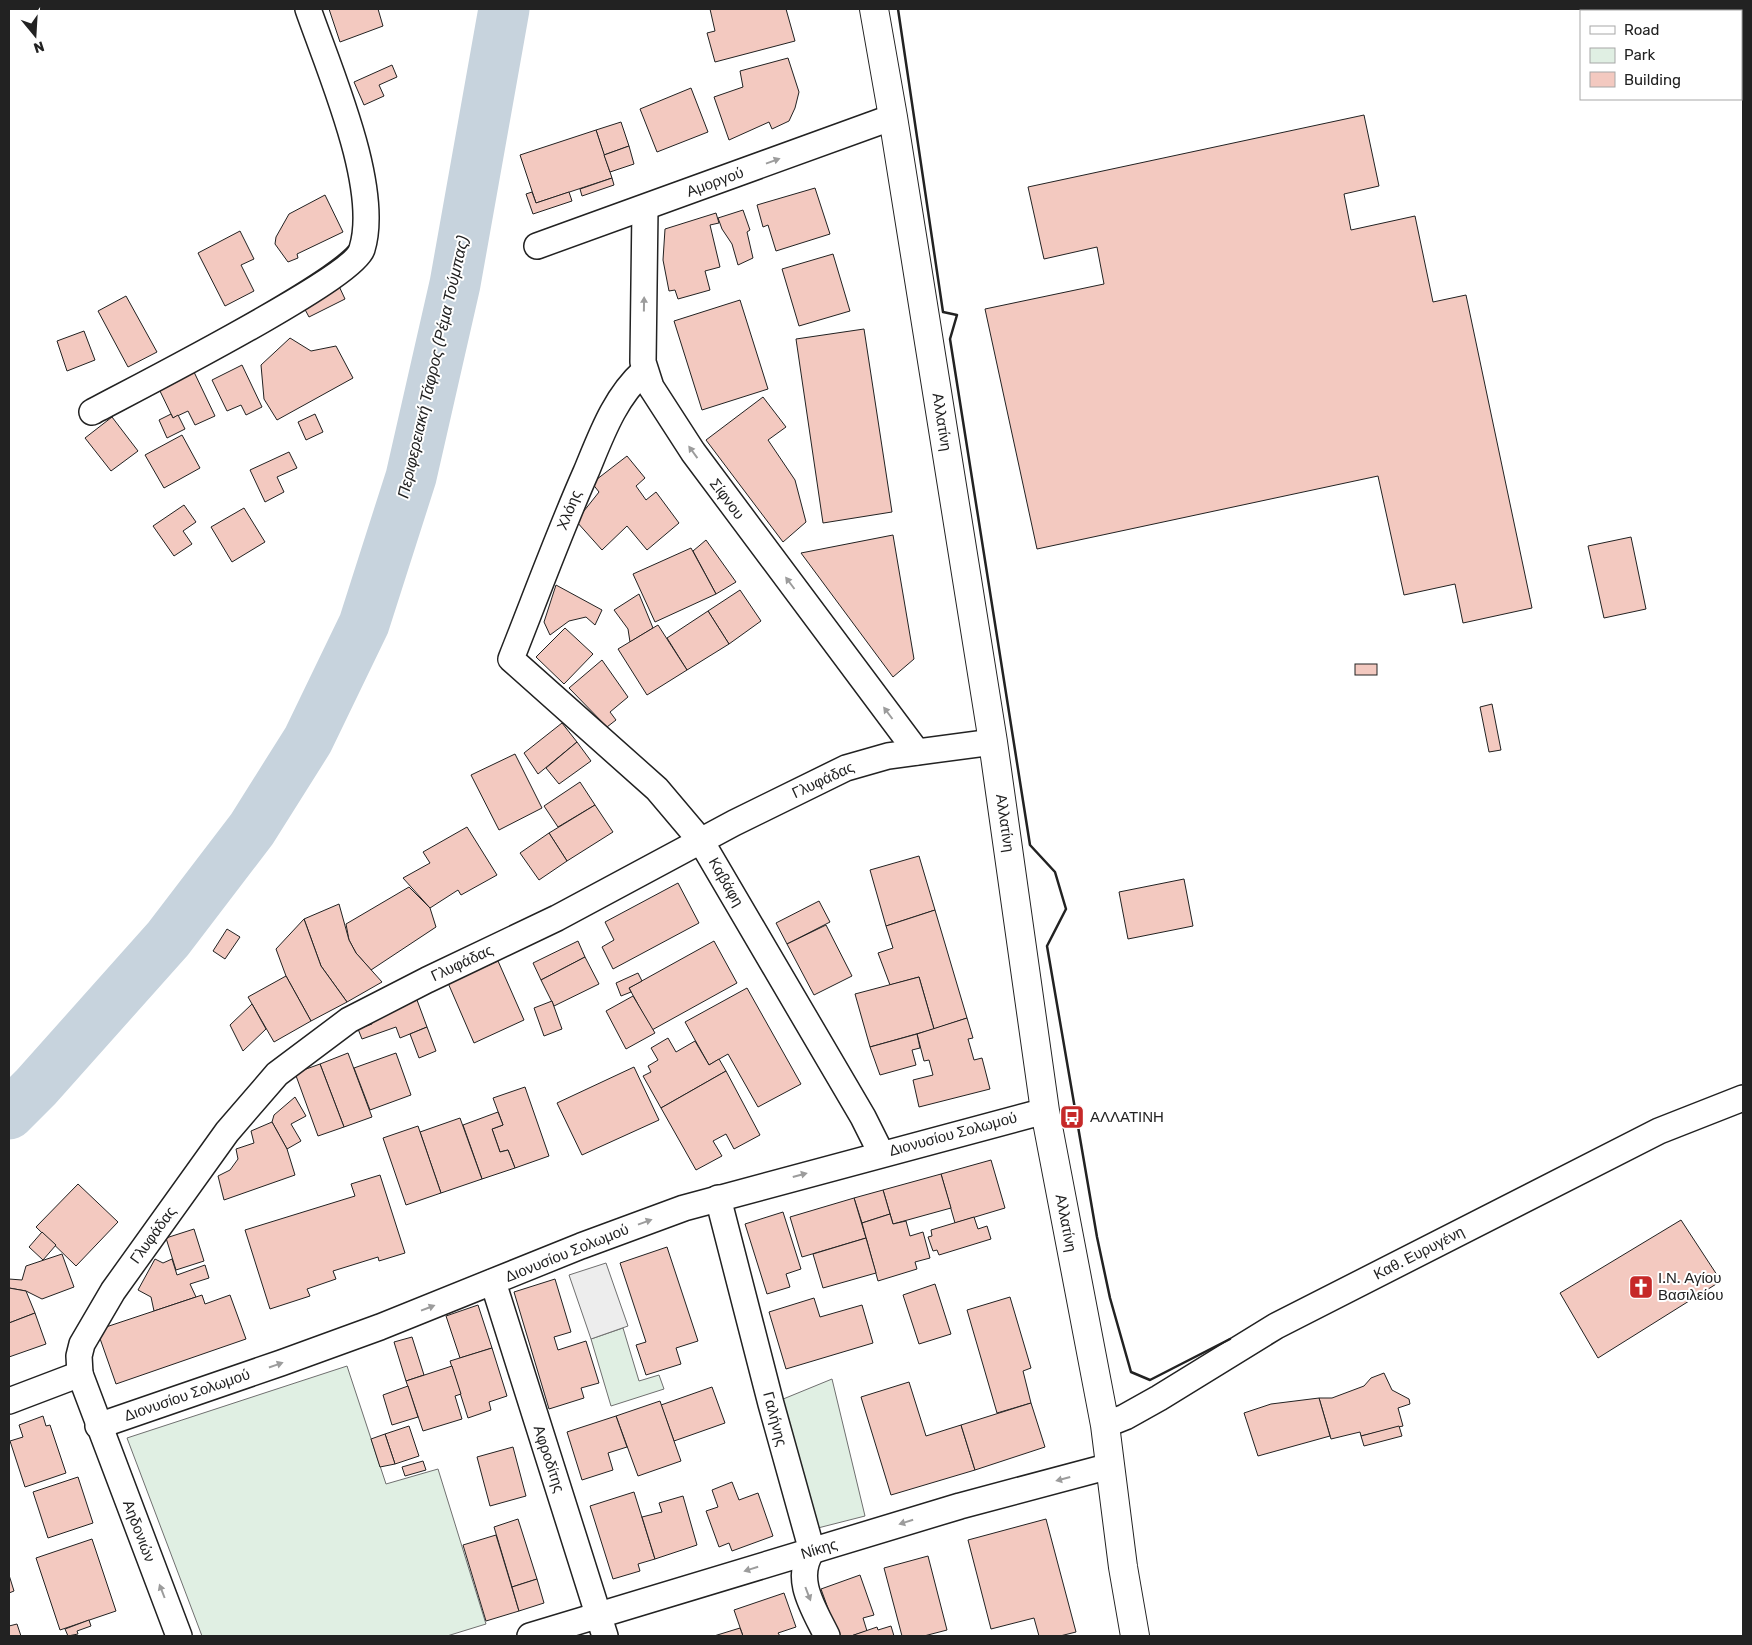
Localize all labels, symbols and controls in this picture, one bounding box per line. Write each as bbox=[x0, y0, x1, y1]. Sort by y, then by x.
north arrow bbox=[10, 10, 60, 60]
legend bbox=[1580, 10, 1742, 100]
text: Road bbox=[1624, 21, 1660, 39]
text: N bbox=[31, 37, 46, 57]
text: Park bbox=[1624, 46, 1655, 64]
text: Building bbox=[1624, 71, 1681, 89]
one-way arrow bbox=[766, 157, 781, 165]
street label: Αμοργού bbox=[684, 163, 746, 201]
water label: Περιφερειακή Τάφρος (Ρέμα Τούμπας) bbox=[394, 233, 473, 500]
one-way arrow bbox=[640, 296, 648, 312]
street label: Αλλατίνη bbox=[929, 392, 955, 452]
one-way arrow bbox=[688, 445, 698, 459]
street label: Σίφνου bbox=[706, 475, 748, 523]
street label: Χλόης bbox=[553, 488, 585, 532]
one-way arrow bbox=[785, 577, 796, 590]
one-way arrow bbox=[882, 707, 893, 720]
street label: Γλυφάδας bbox=[789, 758, 857, 802]
street label: Αλλατίνη bbox=[992, 793, 1018, 853]
street label: Καβάφη bbox=[705, 854, 747, 910]
street label: Γλυφάδας bbox=[428, 941, 496, 985]
bus stop icon: ΑΛΛΑΤΙΝΗ bbox=[1059, 1104, 1085, 1130]
street label: Διονυσίου Σολωμού bbox=[887, 1108, 1019, 1160]
place label: ΑΛΛΑΤΙΝΗ bbox=[1090, 1108, 1164, 1126]
one-way arrow bbox=[793, 1171, 808, 1179]
street label: Αλλατίνη bbox=[1052, 1193, 1080, 1253]
street label: Γλυφάδας bbox=[126, 1203, 180, 1267]
one-way arrow bbox=[637, 1218, 652, 1225]
street label: Διονυσίου Σολωμού bbox=[503, 1220, 631, 1286]
street label: Καθ. Ευρυγένη bbox=[1371, 1222, 1467, 1284]
place label: Ι.Ν. Αγίου Βασιλείου bbox=[1658, 1269, 1723, 1304]
church icon: Ι.Ν. Αγίου Βασιλείου bbox=[1628, 1274, 1654, 1300]
one-way arrow bbox=[421, 1304, 436, 1311]
one-way arrow bbox=[269, 1361, 284, 1368]
street label: Διονυσίου Σολωμού bbox=[122, 1365, 252, 1425]
street label: Γαλήνης bbox=[759, 1390, 791, 1448]
street label: Αφροδίτης bbox=[530, 1423, 568, 1495]
one-way arrow bbox=[1055, 1475, 1070, 1483]
street label: Αηδονιών bbox=[119, 1497, 159, 1565]
one-way arrow bbox=[899, 1519, 914, 1527]
street label: Νίκης bbox=[799, 1535, 839, 1563]
one-way arrow bbox=[743, 1566, 758, 1574]
one-way arrow bbox=[158, 1583, 166, 1598]
one-way arrow bbox=[804, 1587, 812, 1602]

